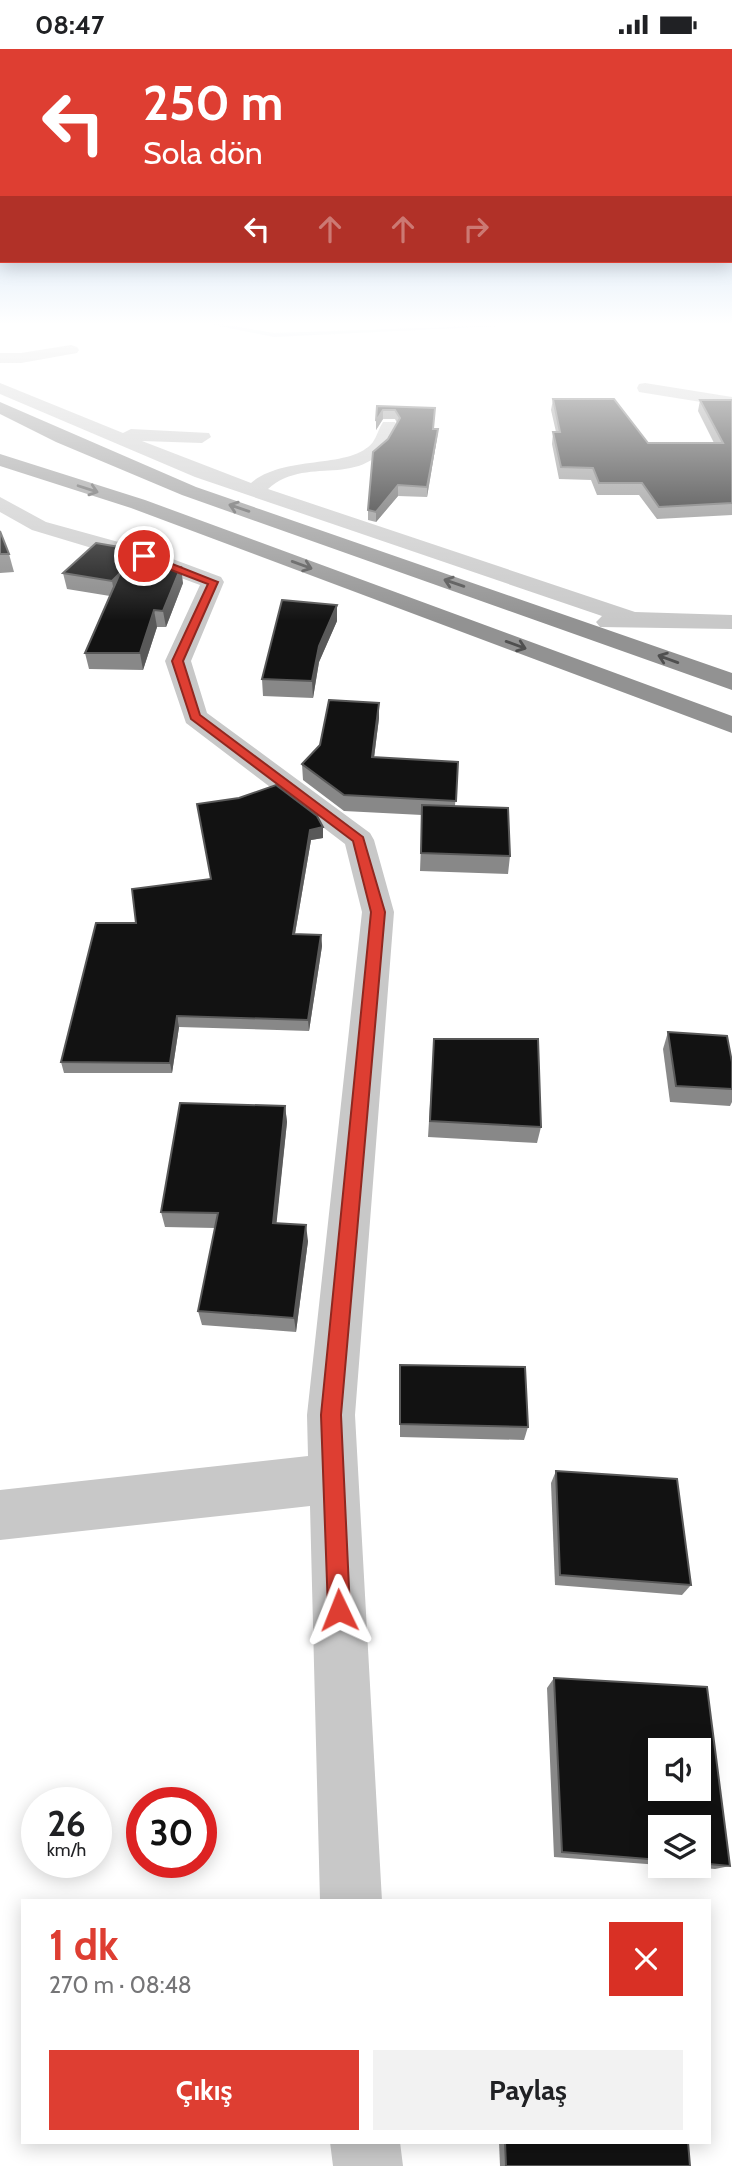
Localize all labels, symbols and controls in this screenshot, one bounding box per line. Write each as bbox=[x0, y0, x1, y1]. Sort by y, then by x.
text: 08:47 bbox=[35, 9, 104, 41]
text: 250 m bbox=[143, 73, 283, 132]
icon: left bbox=[28, 77, 119, 168]
text: Sola dön bbox=[143, 133, 263, 172]
icon: left bbox=[238, 210, 276, 248]
icon: ahead bbox=[311, 210, 349, 248]
icon: ahead bbox=[384, 210, 422, 248]
icon: right bbox=[457, 210, 495, 248]
one-way arrow bbox=[77, 483, 99, 496]
one-way arrow bbox=[228, 501, 250, 513]
pin bbox=[114, 526, 174, 586]
icon: arrive bbox=[125, 537, 163, 575]
one-way arrow bbox=[291, 560, 313, 573]
one-way arrow bbox=[443, 576, 465, 588]
one-way arrow bbox=[504, 639, 526, 652]
one-way arrow bbox=[657, 652, 679, 664]
position arrow bbox=[302, 1573, 376, 1647]
map controls bbox=[648, 1738, 711, 1878]
button: sound bbox=[648, 1738, 711, 1801]
speed limit sign: 30 bbox=[126, 1787, 217, 1878]
text: 26 bbox=[47, 1802, 86, 1845]
button: layers bbox=[648, 1815, 711, 1878]
text: km/h bbox=[47, 1839, 86, 1861]
text: 1 dk bbox=[49, 1919, 118, 1971]
button: close bbox=[609, 1922, 683, 1996]
text: 270 m · 08:48 bbox=[49, 1971, 192, 1999]
button: Çıkış bbox=[49, 2050, 359, 2130]
button: Paylaş bbox=[373, 2050, 683, 2130]

